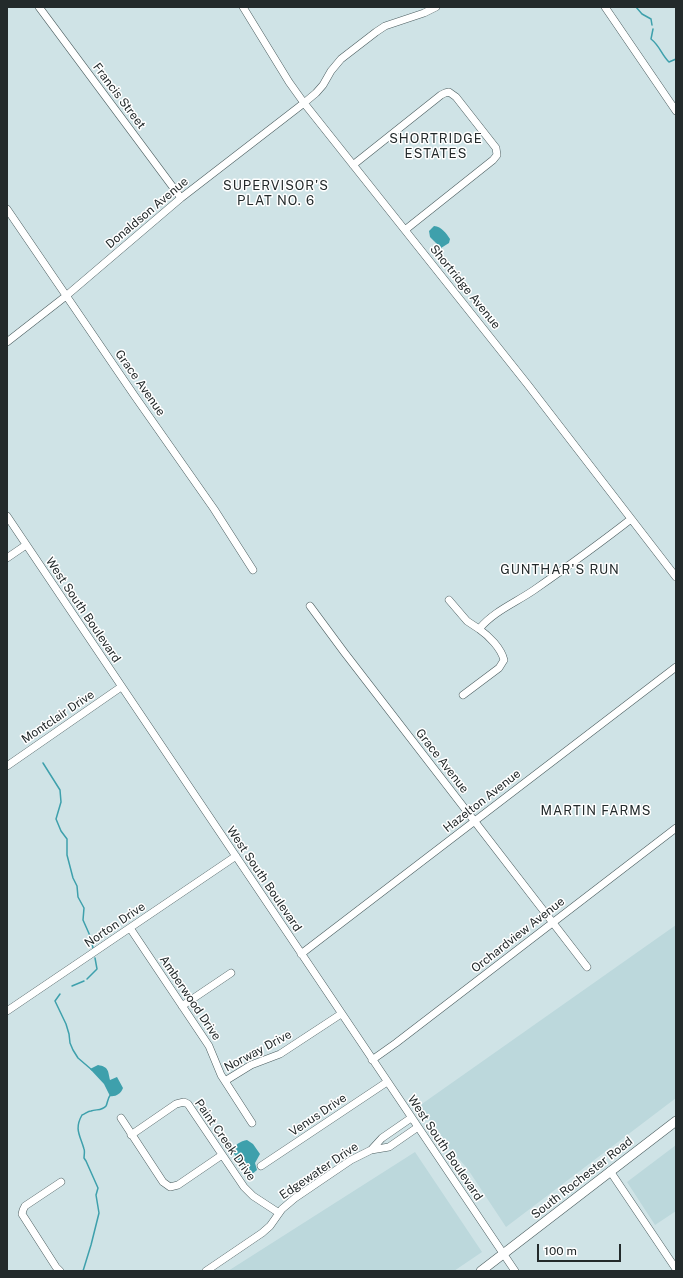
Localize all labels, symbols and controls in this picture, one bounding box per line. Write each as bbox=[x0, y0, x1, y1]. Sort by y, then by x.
street label: Francis Street bbox=[90, 60, 148, 132]
district label: SHORTRIDGE ESTATES bbox=[389, 131, 483, 162]
street label: Donaldson Avenue bbox=[103, 174, 191, 252]
district label: SUPERVISOR'S PLAT NO. 6 bbox=[223, 178, 329, 209]
street label: Shortridge Avenue bbox=[427, 242, 503, 332]
street label: Grace Avenue bbox=[112, 347, 168, 419]
street label: West South Boulevard bbox=[42, 555, 124, 665]
district label: GUNTHAR'S RUN bbox=[500, 562, 620, 578]
street label: Montclair Drive bbox=[19, 687, 97, 747]
street label: Grace Avenue bbox=[413, 726, 471, 796]
street label: Hazelton Avenue bbox=[441, 766, 523, 836]
district label: MARTIN FARMS bbox=[541, 803, 651, 819]
street label: West South Boulevard bbox=[223, 824, 305, 934]
street label: Orchardview Avenue bbox=[469, 894, 567, 976]
street label: Norton Drive bbox=[82, 899, 148, 951]
street label: Amberwood Drive bbox=[156, 953, 224, 1043]
street label: Norway Drive bbox=[222, 1027, 294, 1075]
street label: Venus Drive bbox=[287, 1091, 349, 1139]
street label: West South Boulevard bbox=[404, 1093, 486, 1203]
street label: Paint Creek Drive bbox=[191, 1096, 259, 1184]
street label: South Rochester Road bbox=[529, 1134, 635, 1222]
street label: Edgewater Drive bbox=[277, 1139, 361, 1203]
scale bar bbox=[539, 1236, 623, 1262]
text: 100 m bbox=[544, 1244, 577, 1258]

